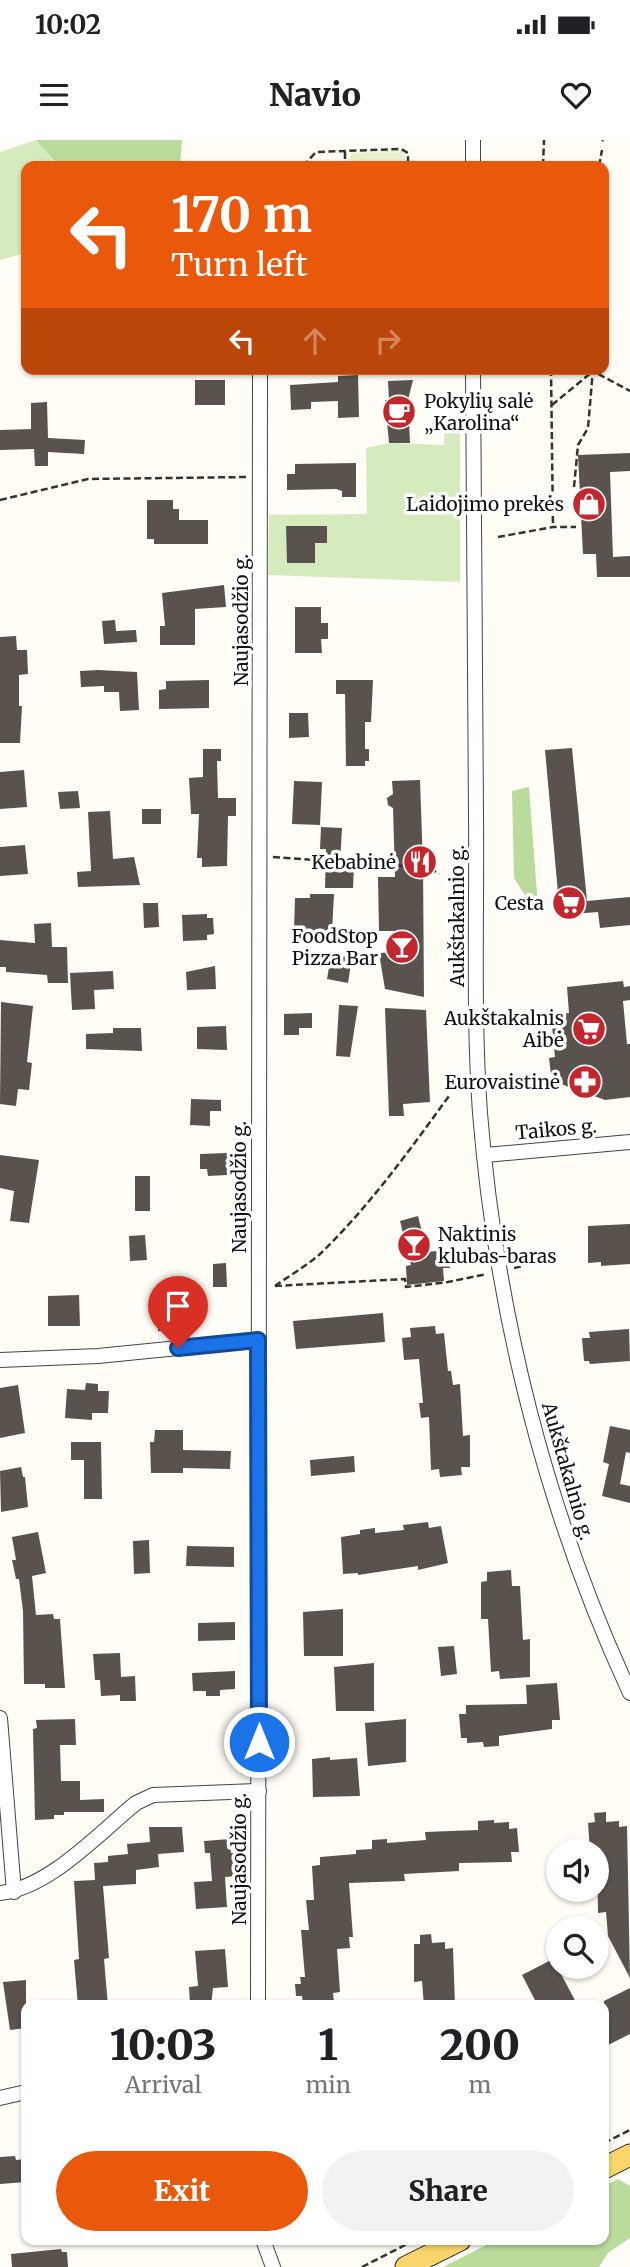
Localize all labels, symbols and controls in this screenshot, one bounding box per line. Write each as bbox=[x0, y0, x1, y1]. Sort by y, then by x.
text: 10:02 bbox=[35, 8, 101, 41]
text: Navio bbox=[269, 75, 361, 115]
icon: menu bbox=[35, 76, 73, 114]
icon: heart bbox=[557, 76, 595, 114]
text: 170 m bbox=[171, 184, 312, 245]
icon: left bbox=[56, 189, 147, 280]
text: Turn left bbox=[171, 245, 308, 285]
icon: left bbox=[223, 322, 261, 360]
icon: ahead bbox=[296, 322, 334, 360]
icon: right bbox=[369, 322, 407, 360]
place label: Pokylių salė „Karolina“ bbox=[424, 389, 534, 435]
cafe icon: Pokylių salė „Karolina“ bbox=[380, 393, 418, 431]
shop icon: Laidojimo prekės bbox=[570, 485, 608, 523]
place label: Laidojimo prekės bbox=[406, 492, 564, 516]
street label: Naujasodžio g. bbox=[229, 554, 253, 686]
restaurant icon: Kebabinė bbox=[401, 843, 439, 881]
street label: Aukštakalnio g. bbox=[445, 845, 469, 988]
place label: Kebabinė bbox=[311, 850, 396, 874]
supermarket icon: Cesta bbox=[550, 884, 588, 922]
place label: Cesta bbox=[495, 891, 544, 915]
place label: FoodStop Pizza Bar bbox=[292, 924, 378, 970]
bar icon: FoodStop Pizza Bar bbox=[383, 928, 421, 966]
place label: Aukštakalnis Aibė bbox=[443, 1006, 564, 1052]
supermarket icon: Aukštakalnis Aibė bbox=[570, 1010, 608, 1048]
pharmacy icon: Eurovaistinė bbox=[566, 1063, 604, 1101]
place label: Eurovaistinė bbox=[445, 1070, 560, 1094]
street label: Taikos g. bbox=[514, 1113, 598, 1145]
street label: Naujasodžio g. bbox=[227, 1121, 251, 1253]
place label: Naktinis klubas-baras bbox=[438, 1222, 557, 1268]
bar icon: Naktinis klubas-baras bbox=[395, 1226, 433, 1264]
pin bbox=[148, 1276, 208, 1348]
icon: arrive bbox=[159, 1287, 197, 1325]
street label: Aukštakalnio g. bbox=[537, 1398, 599, 1543]
position arrow bbox=[222, 1705, 296, 1779]
street label: Naujasodžio g. bbox=[227, 1793, 251, 1925]
map controls bbox=[546, 1839, 609, 1979]
button: sound bbox=[546, 1839, 609, 1902]
button: search bbox=[546, 1916, 609, 1979]
text: 10:03 bbox=[110, 2019, 217, 2071]
text: 1 bbox=[318, 2019, 338, 2071]
text: 200 bbox=[440, 2019, 520, 2071]
text: Arrival bbox=[125, 2070, 202, 2099]
text: min bbox=[305, 2070, 351, 2099]
text: m bbox=[469, 2070, 491, 2099]
button: Exit bbox=[56, 2151, 308, 2231]
button: Share bbox=[322, 2151, 574, 2231]

